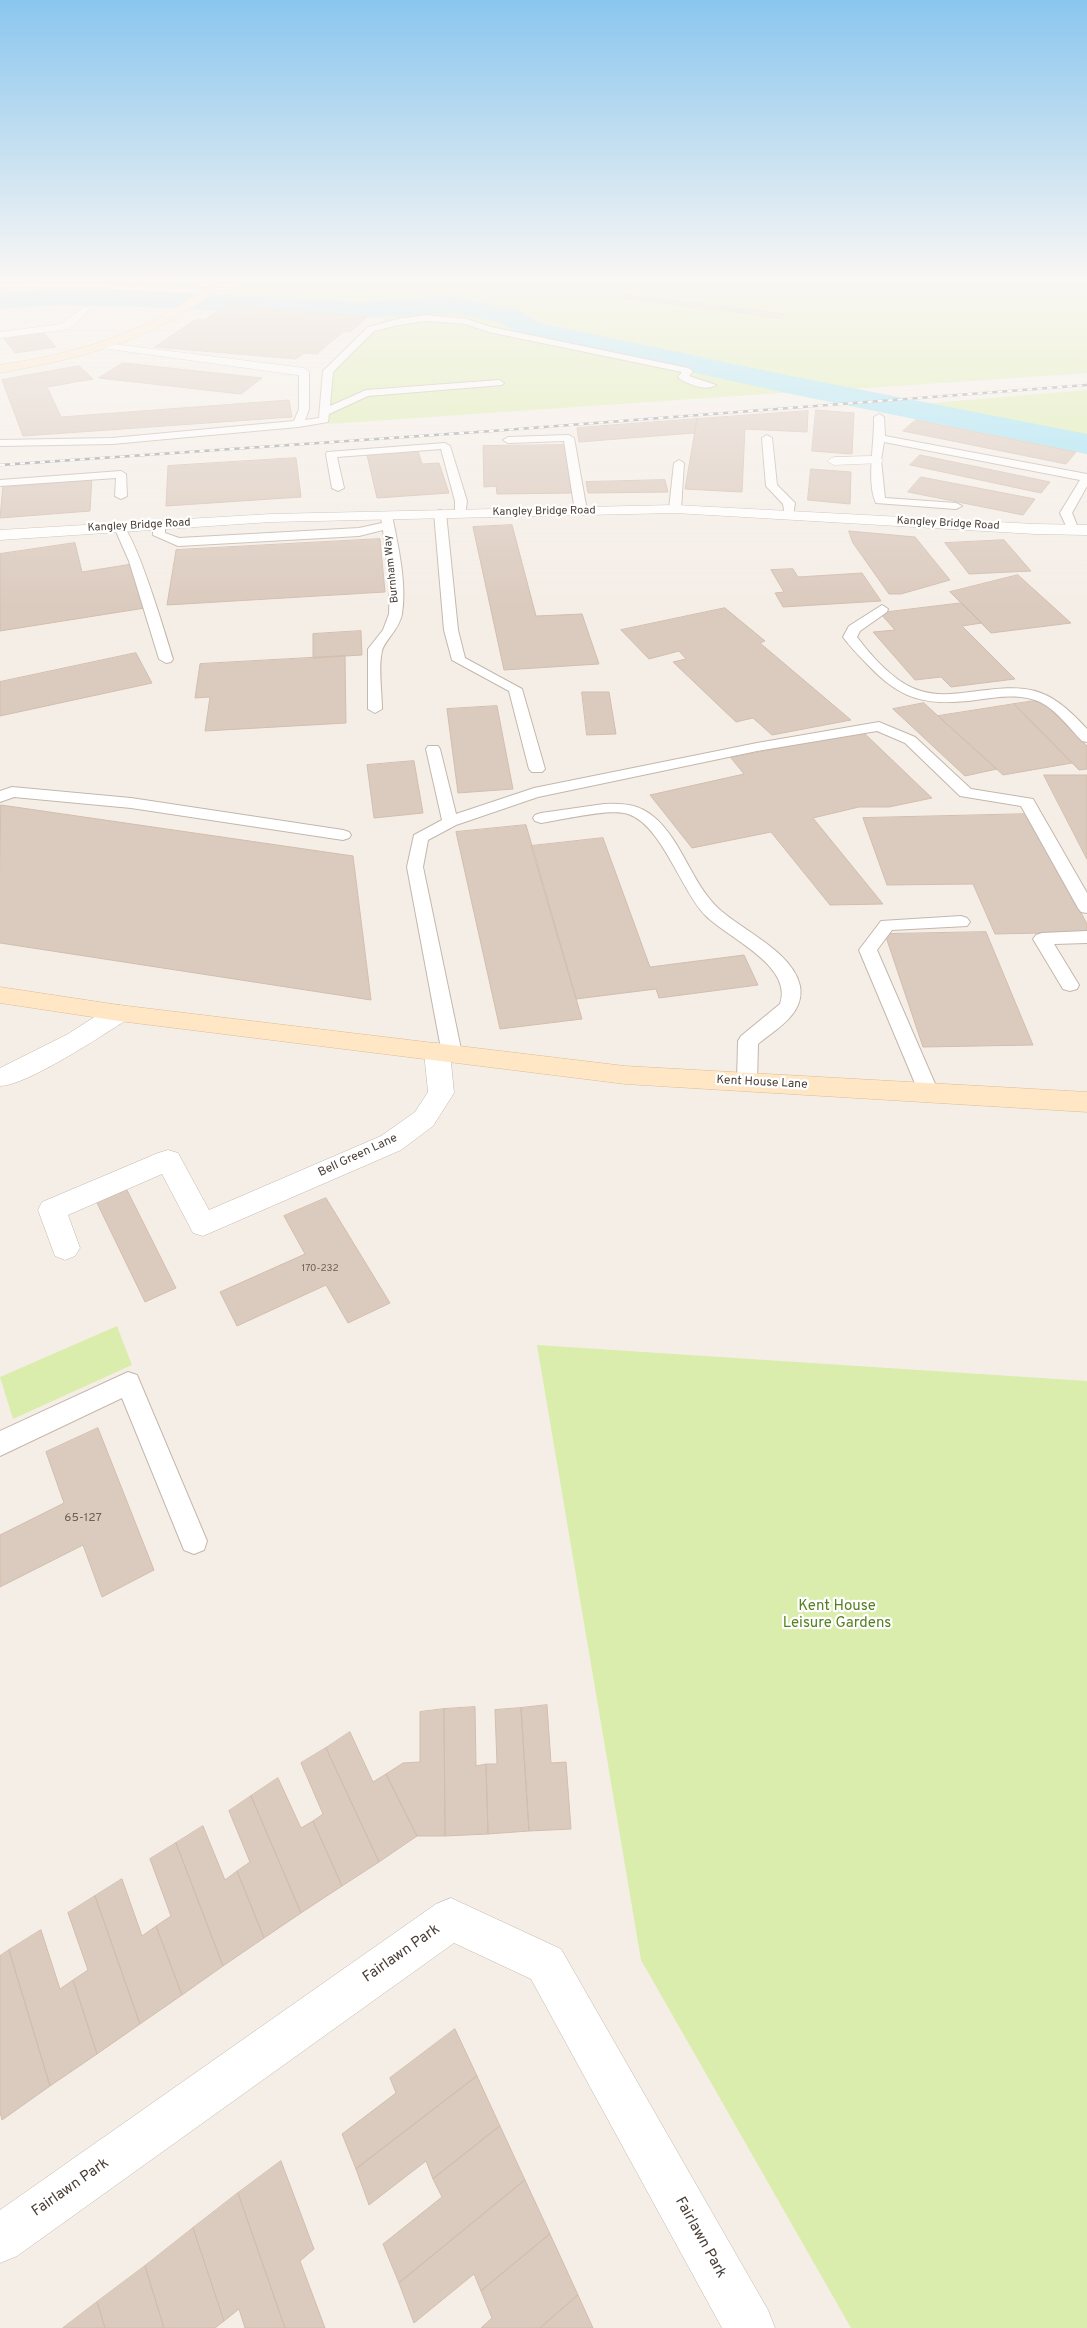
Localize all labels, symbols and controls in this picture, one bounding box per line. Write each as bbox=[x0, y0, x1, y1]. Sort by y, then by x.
street label: Kangley Bridge Road bbox=[492, 505, 596, 519]
street label: Kangley Bridge Road bbox=[896, 515, 1000, 533]
street label: Kangley Bridge Road bbox=[87, 517, 191, 535]
street label: Burnham Way bbox=[382, 534, 402, 604]
street label: Kent House Lane bbox=[716, 1073, 808, 1093]
street label: Bell Green Lane bbox=[316, 1131, 400, 1181]
house number: 170-232 bbox=[301, 1263, 339, 1275]
house number: 65-127 bbox=[64, 1512, 102, 1526]
park label: Kent House Leisure Gardens bbox=[783, 1598, 891, 1633]
street label: Fairlawn Park bbox=[360, 1921, 444, 1987]
street label: Fairlawn Park bbox=[29, 2155, 113, 2221]
street label: Fairlawn Park bbox=[670, 2194, 730, 2282]

